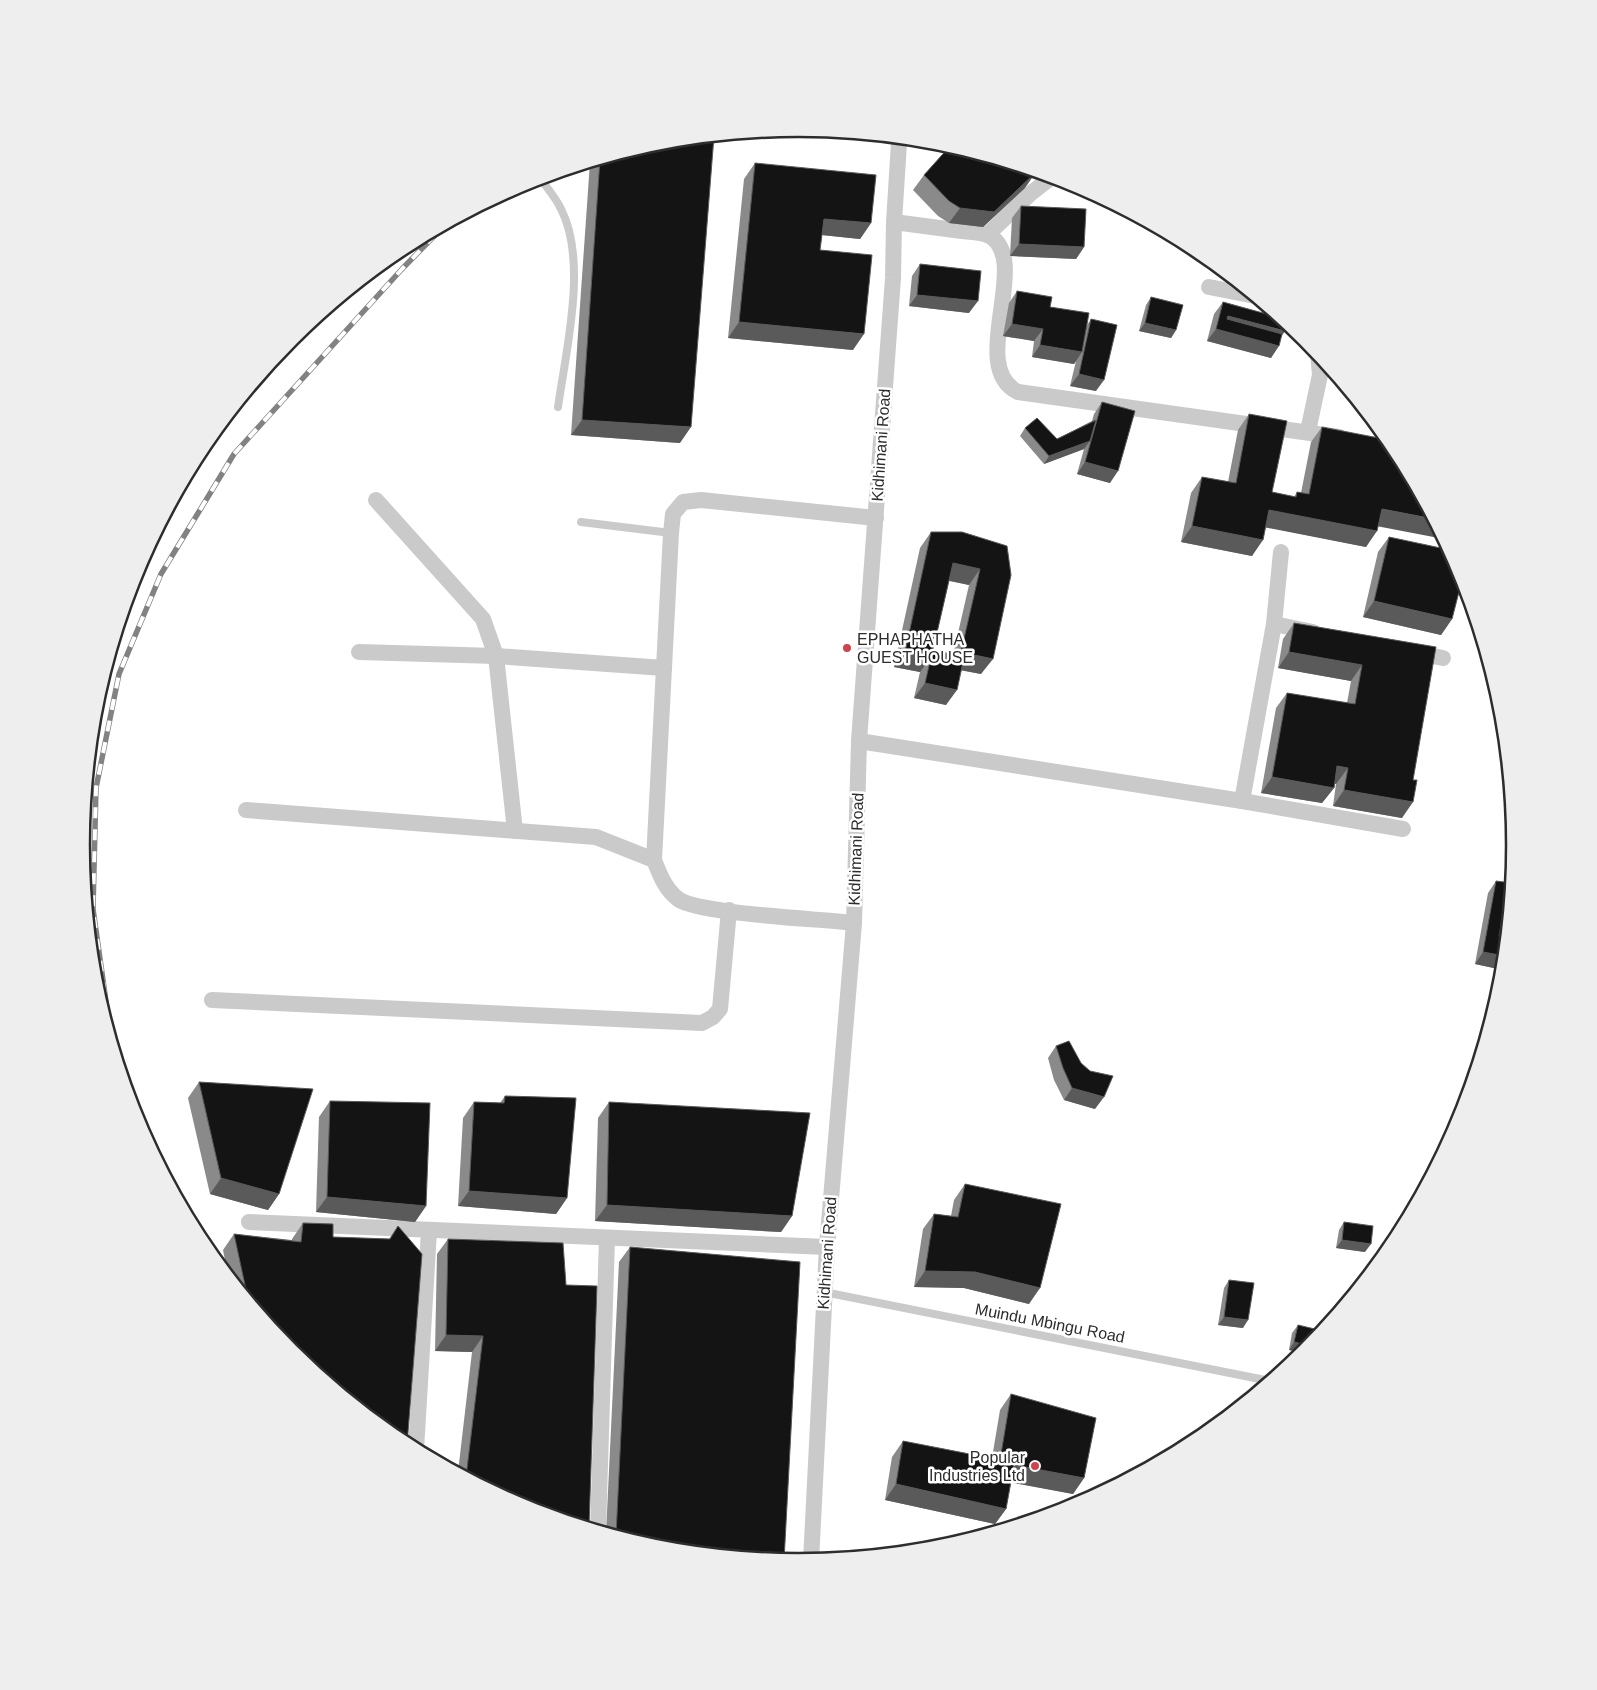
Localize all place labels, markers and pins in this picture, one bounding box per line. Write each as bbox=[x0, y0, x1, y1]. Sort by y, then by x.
place label: EPHAPHATHA GUEST HOUSE bbox=[857, 631, 973, 666]
marker: EPHAPHATHA GUEST HOUSE bbox=[841, 642, 853, 654]
place label: Popular Industries Ltd bbox=[929, 1449, 1026, 1484]
marker: Popular Industries Ltd bbox=[1029, 1460, 1041, 1472]

